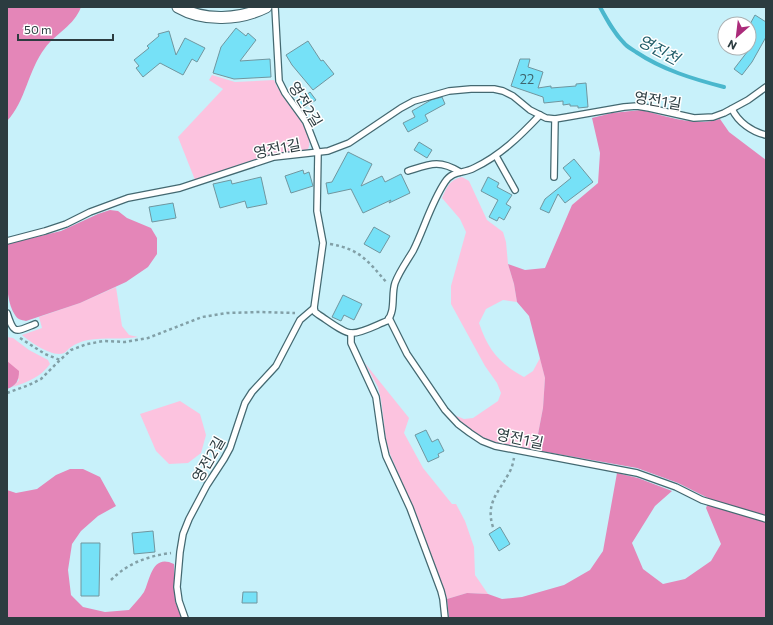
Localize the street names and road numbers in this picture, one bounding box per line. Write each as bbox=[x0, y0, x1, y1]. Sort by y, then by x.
street label: 영전2길 bbox=[285, 78, 327, 130]
street label: 영전1길 bbox=[633, 87, 683, 113]
street label: 영전1길 bbox=[252, 135, 302, 161]
street label: 영전1길 bbox=[495, 424, 545, 452]
street label: 영전2길 bbox=[188, 433, 228, 485]

